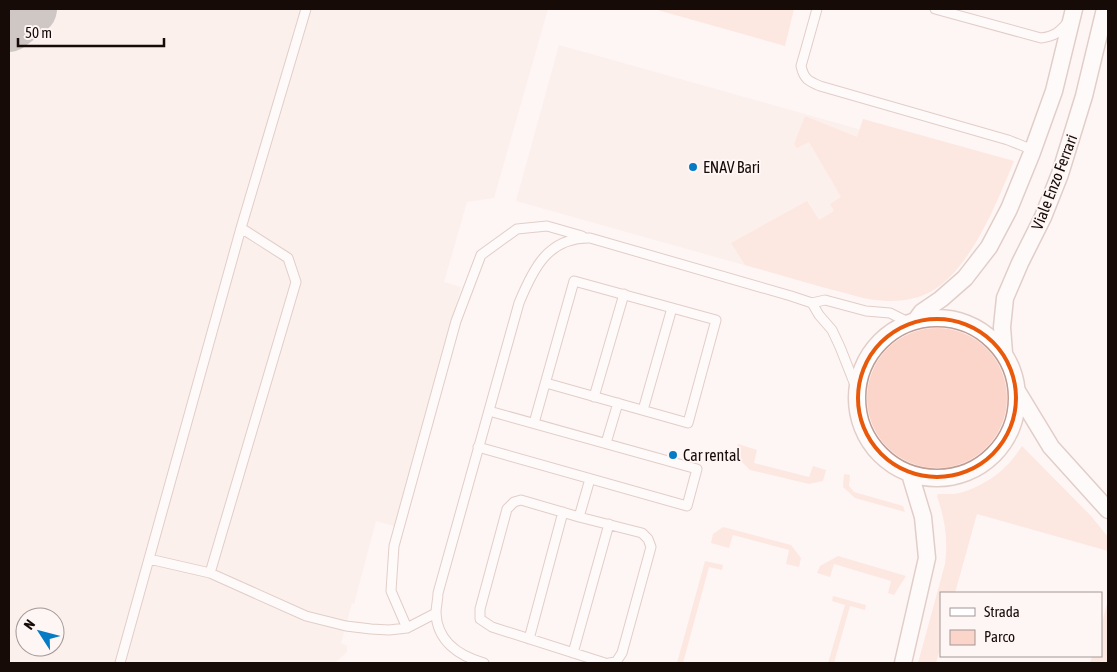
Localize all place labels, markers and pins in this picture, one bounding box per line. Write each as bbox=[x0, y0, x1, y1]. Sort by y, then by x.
place label: ENAV Bari bbox=[703, 158, 760, 176]
marker: ENAV Bari bbox=[687, 161, 699, 173]
place label: Car rental bbox=[683, 446, 741, 464]
marker: Car rental bbox=[667, 449, 679, 461]

